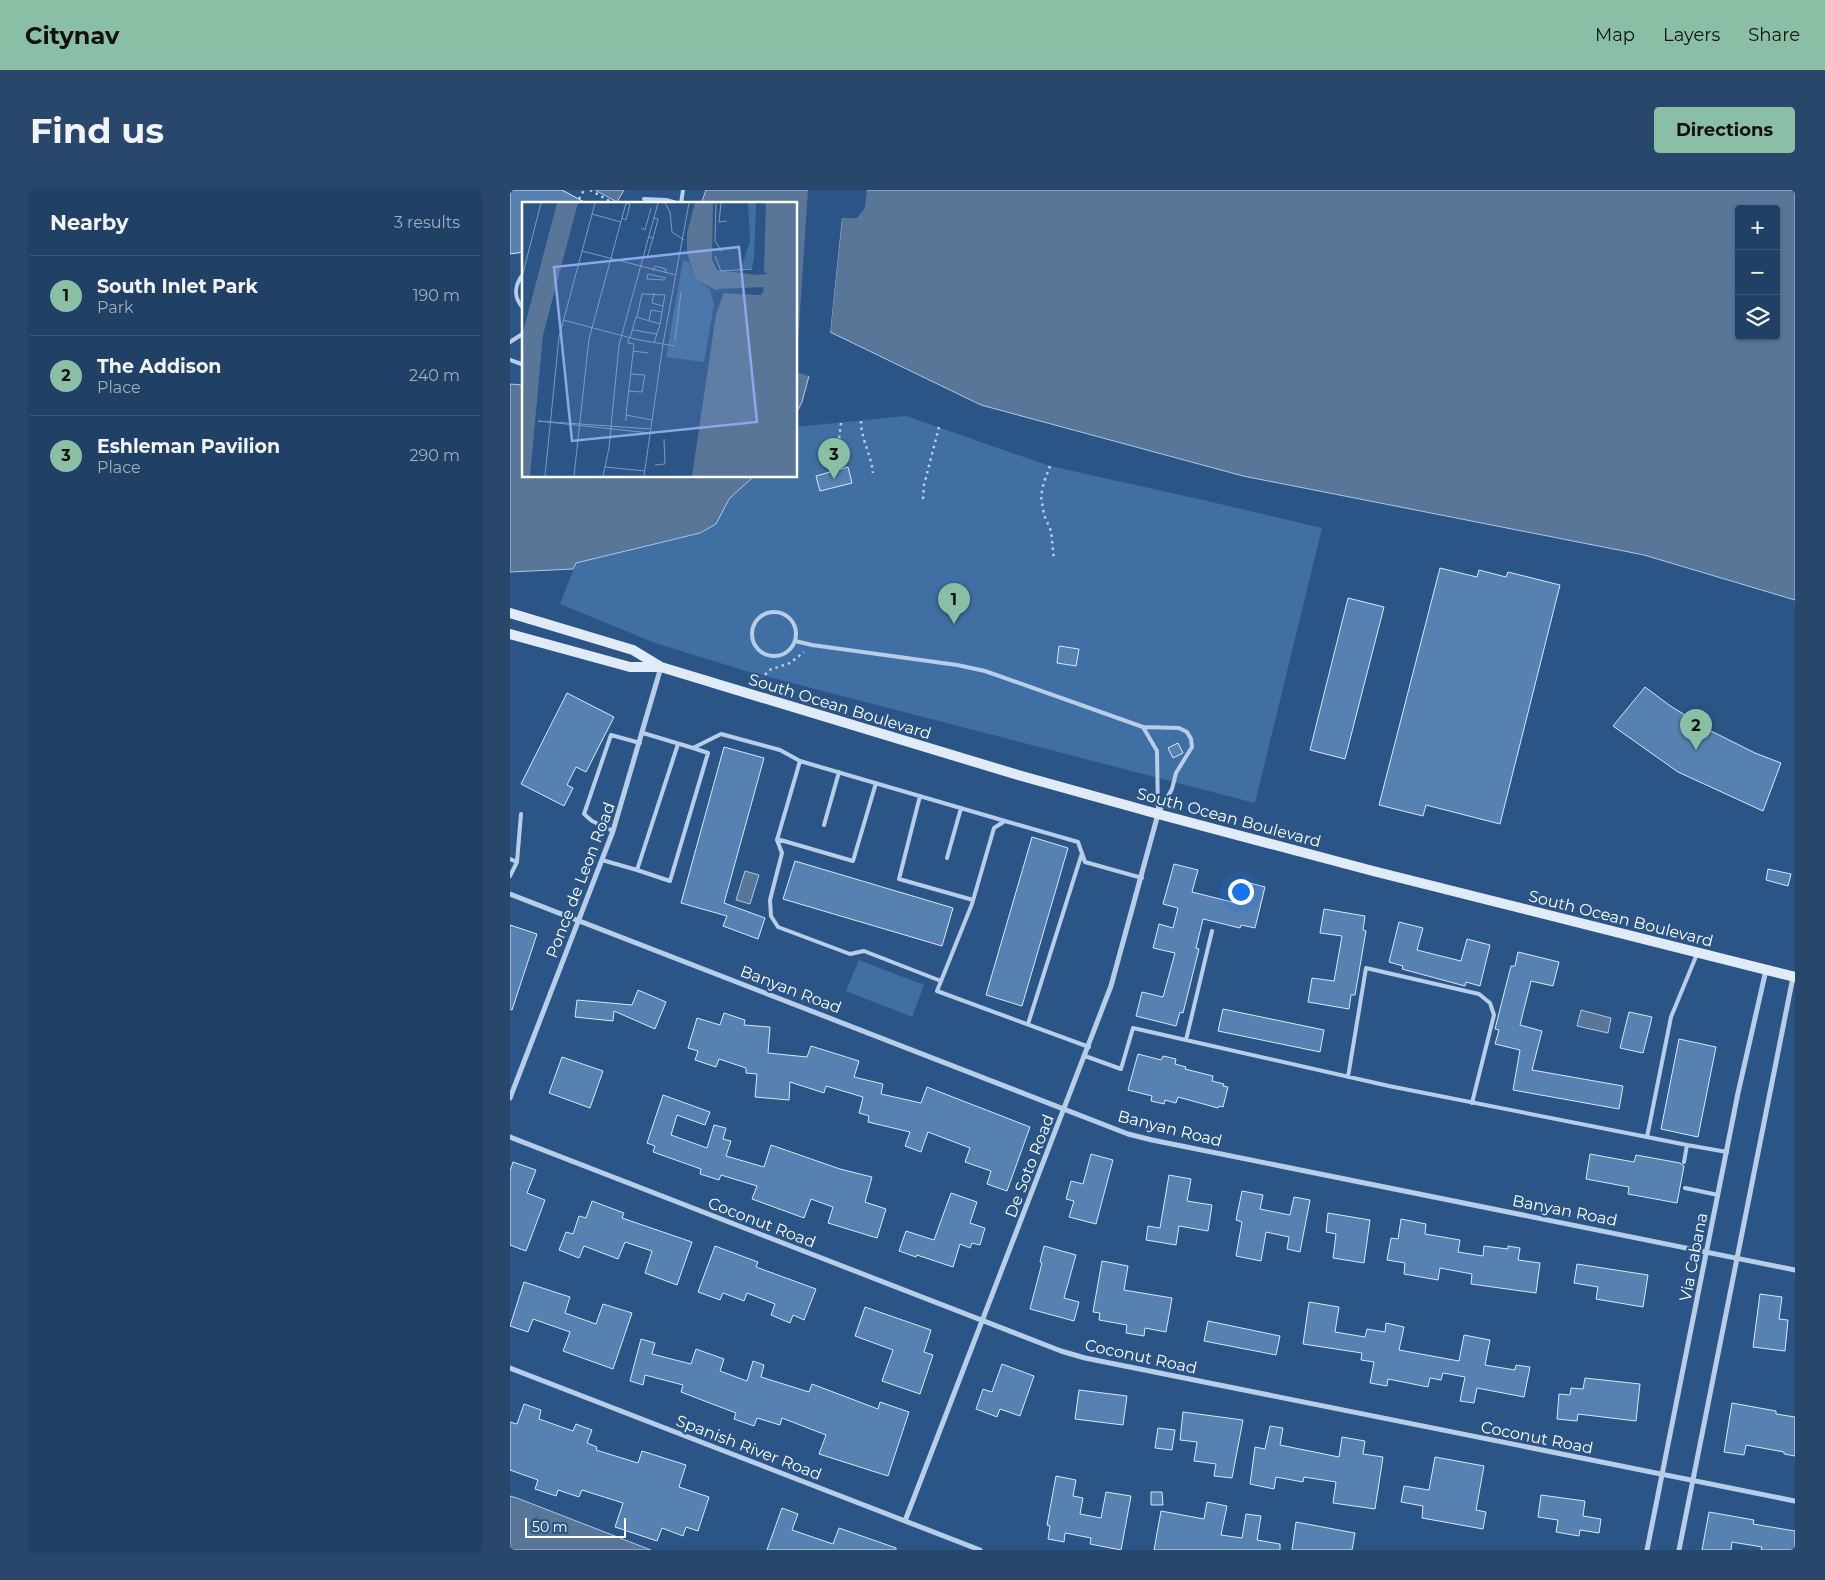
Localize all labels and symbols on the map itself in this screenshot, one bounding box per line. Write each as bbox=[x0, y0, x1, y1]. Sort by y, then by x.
inset map bbox=[522, 202, 798, 478]
pin: 3 bbox=[818, 438, 850, 479]
pin: 1 bbox=[938, 583, 970, 624]
street label: South Ocean Boulevard bbox=[746, 670, 933, 743]
pin: 2 bbox=[1680, 709, 1712, 750]
street label: South Ocean Boulevard bbox=[1135, 784, 1323, 851]
street label: Ponce de Leon Road bbox=[542, 800, 619, 961]
your location bbox=[1228, 879, 1254, 905]
street label: South Ocean Boulevard bbox=[1526, 886, 1715, 951]
street label: Banyan Road bbox=[738, 961, 844, 1017]
street label: Banyan Road bbox=[1116, 1106, 1224, 1151]
street label: De Soto Road bbox=[1001, 1112, 1058, 1221]
street label: Banyan Road bbox=[1511, 1191, 1619, 1230]
street label: Coconut Road bbox=[705, 1193, 818, 1252]
street label: Via Cabana bbox=[1676, 1211, 1711, 1303]
street label: Coconut Road bbox=[1083, 1335, 1199, 1378]
street label: Spanish River Road bbox=[673, 1411, 824, 1484]
street label: Coconut Road bbox=[1479, 1417, 1595, 1458]
scale bar bbox=[525, 1515, 626, 1538]

